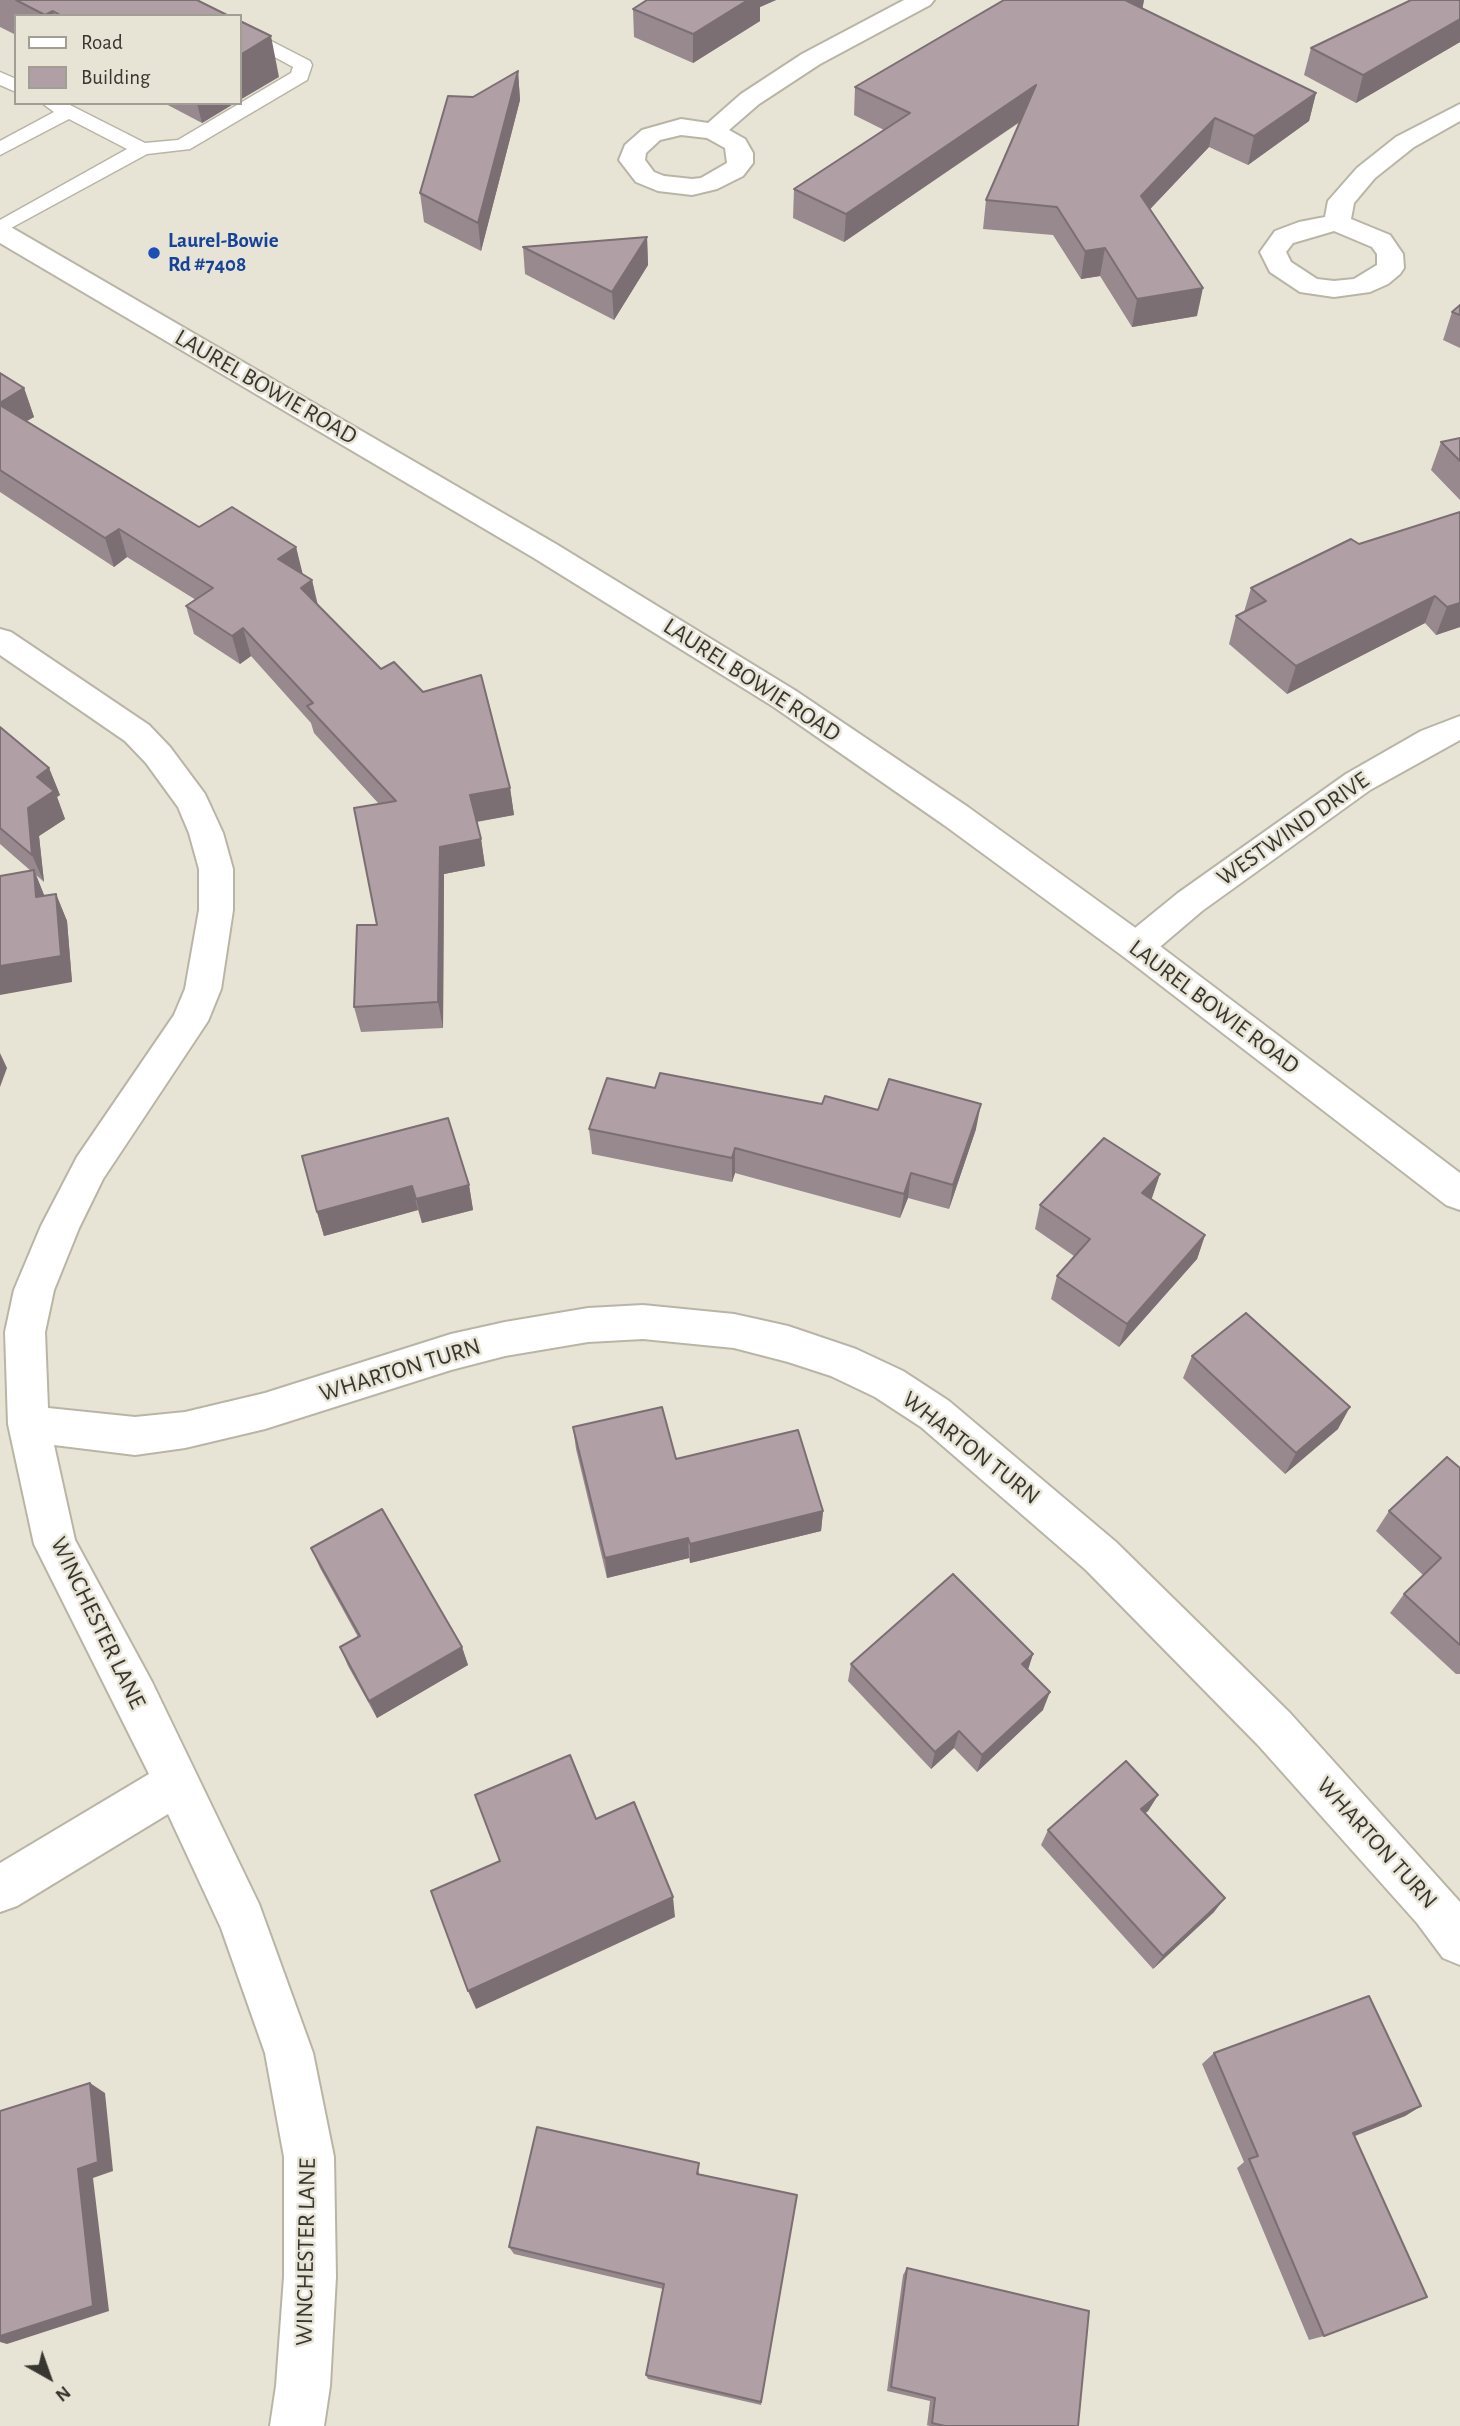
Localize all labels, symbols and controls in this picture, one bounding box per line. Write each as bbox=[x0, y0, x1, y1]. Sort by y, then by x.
legend bbox=[14, 14, 242, 105]
text: Road bbox=[81, 32, 123, 53]
text: Building bbox=[81, 67, 150, 88]
place label: Laurel-Bowie Rd #7408 bbox=[168, 228, 279, 278]
marker: Laurel-Bowie Rd #7408 bbox=[146, 245, 162, 261]
street label: LAUREL BOWIE ROAD bbox=[170, 323, 362, 451]
street label: LAUREL BOWIE ROAD bbox=[658, 612, 846, 748]
street label: WESTWIND DRIVE bbox=[1211, 766, 1375, 892]
street label: LAUREL BOWIE ROAD bbox=[1123, 934, 1305, 1080]
street label: WHARTON TURN bbox=[316, 1332, 484, 1408]
street label: WHARTON TURN bbox=[896, 1385, 1046, 1511]
street label: WINCHESTER LANE bbox=[44, 1532, 152, 1714]
street label: WHARTON TURN bbox=[1310, 1771, 1444, 1915]
street label: WINCHESTER LANE bbox=[290, 2158, 322, 2346]
north arrow bbox=[14, 2342, 84, 2412]
text: N bbox=[52, 2382, 74, 2405]

